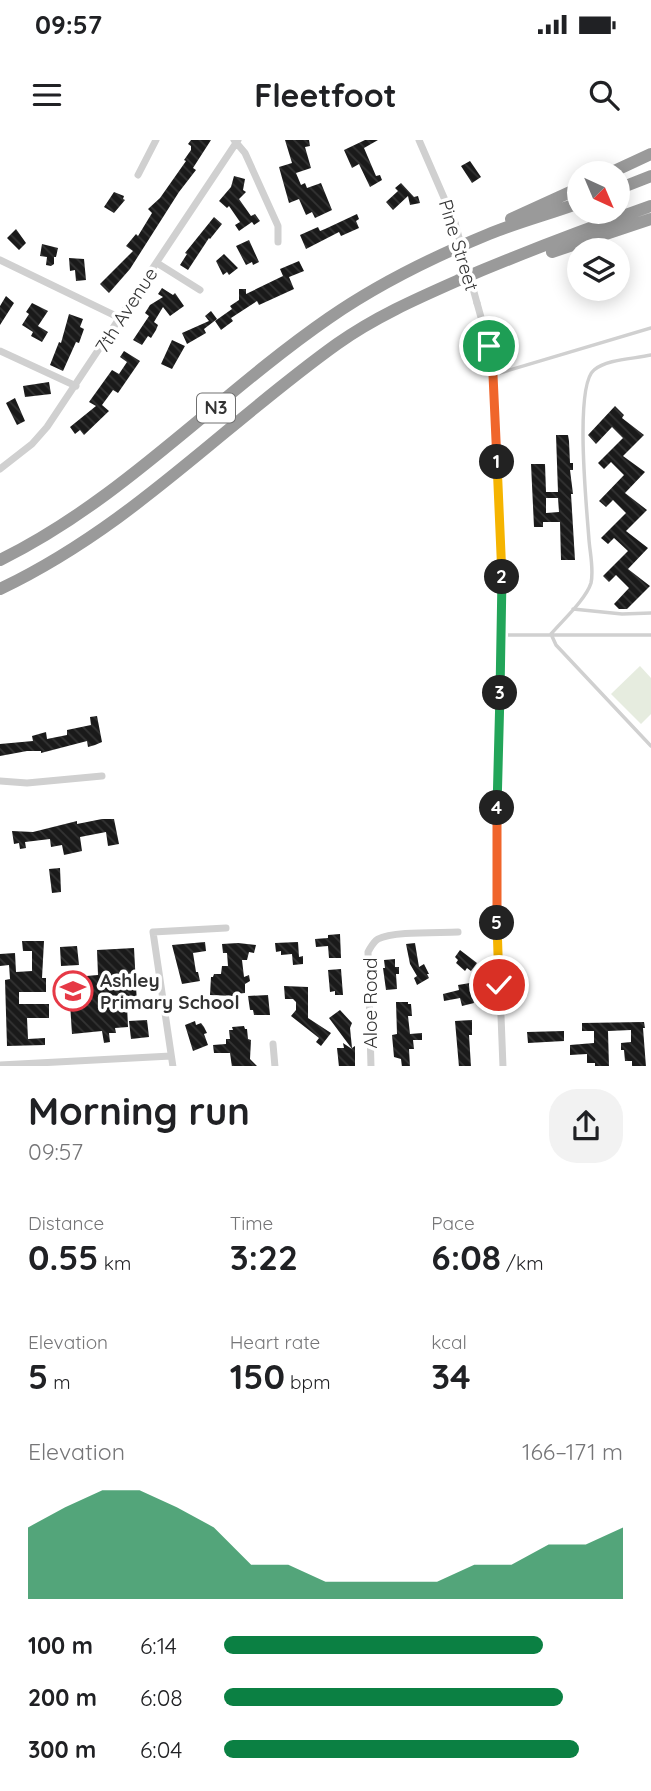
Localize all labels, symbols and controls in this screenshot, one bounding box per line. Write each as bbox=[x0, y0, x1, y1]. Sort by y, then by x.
text: 09:57 bbox=[35, 8, 102, 41]
text: Fleetfoot bbox=[254, 75, 397, 115]
icon: menu bbox=[28, 76, 66, 114]
icon: search bbox=[585, 76, 623, 114]
north arrow bbox=[567, 161, 630, 224]
map controls bbox=[567, 161, 630, 301]
street label: Pine Street bbox=[434, 196, 484, 294]
button: layers bbox=[567, 238, 630, 301]
street label: 7th Avenue bbox=[89, 263, 163, 357]
pin bbox=[459, 316, 519, 376]
icon: arrive bbox=[470, 327, 508, 365]
road number: N3 bbox=[197, 394, 235, 422]
pin: 1 bbox=[480, 444, 514, 480]
text: 1 bbox=[493, 449, 500, 473]
pin: 2 bbox=[484, 560, 520, 594]
text: 2 bbox=[496, 564, 507, 588]
pin: 3 bbox=[482, 676, 518, 710]
text: 3 bbox=[494, 680, 505, 704]
pin: 4 bbox=[480, 790, 514, 826]
text: 4 bbox=[491, 795, 502, 819]
pin: 5 bbox=[480, 906, 514, 940]
text: 5 bbox=[491, 910, 502, 934]
pin bbox=[469, 955, 529, 1015]
street label: Aloe Road bbox=[358, 957, 382, 1049]
icon: check bbox=[480, 966, 518, 1004]
place label: Ashley Primary School bbox=[100, 968, 240, 1014]
school or university icon: Ashley Primary School bbox=[52, 970, 94, 1012]
text: Morning run bbox=[28, 1087, 250, 1135]
button: share bbox=[549, 1089, 623, 1163]
text: 09:57 bbox=[28, 1137, 83, 1166]
text: Distance bbox=[28, 1211, 104, 1235]
text: Time bbox=[230, 1211, 273, 1235]
text: Pace bbox=[431, 1211, 475, 1235]
text: 0.55 bbox=[28, 1235, 99, 1279]
text: 3:22 bbox=[230, 1235, 298, 1279]
text: 6:08 bbox=[431, 1235, 501, 1279]
text: km bbox=[99, 1251, 131, 1275]
text: /km bbox=[501, 1251, 544, 1275]
text: Elevation bbox=[28, 1330, 108, 1354]
text: Heart rate bbox=[230, 1330, 320, 1354]
text: kcal bbox=[431, 1330, 467, 1354]
text: 5 bbox=[28, 1354, 48, 1398]
text: 150 bbox=[230, 1354, 285, 1398]
text: 34 bbox=[431, 1354, 471, 1398]
text: m bbox=[48, 1370, 71, 1394]
text: bpm bbox=[285, 1370, 330, 1394]
text: Elevation bbox=[28, 1437, 125, 1466]
text: 166–171 m bbox=[522, 1437, 623, 1466]
text: 100 m bbox=[28, 1631, 93, 1660]
text: 6:14 bbox=[140, 1631, 177, 1660]
text: 200 m bbox=[28, 1683, 97, 1712]
text: 6:08 bbox=[140, 1683, 183, 1712]
text: 300 m bbox=[28, 1735, 96, 1764]
text: 6:04 bbox=[140, 1735, 182, 1764]

